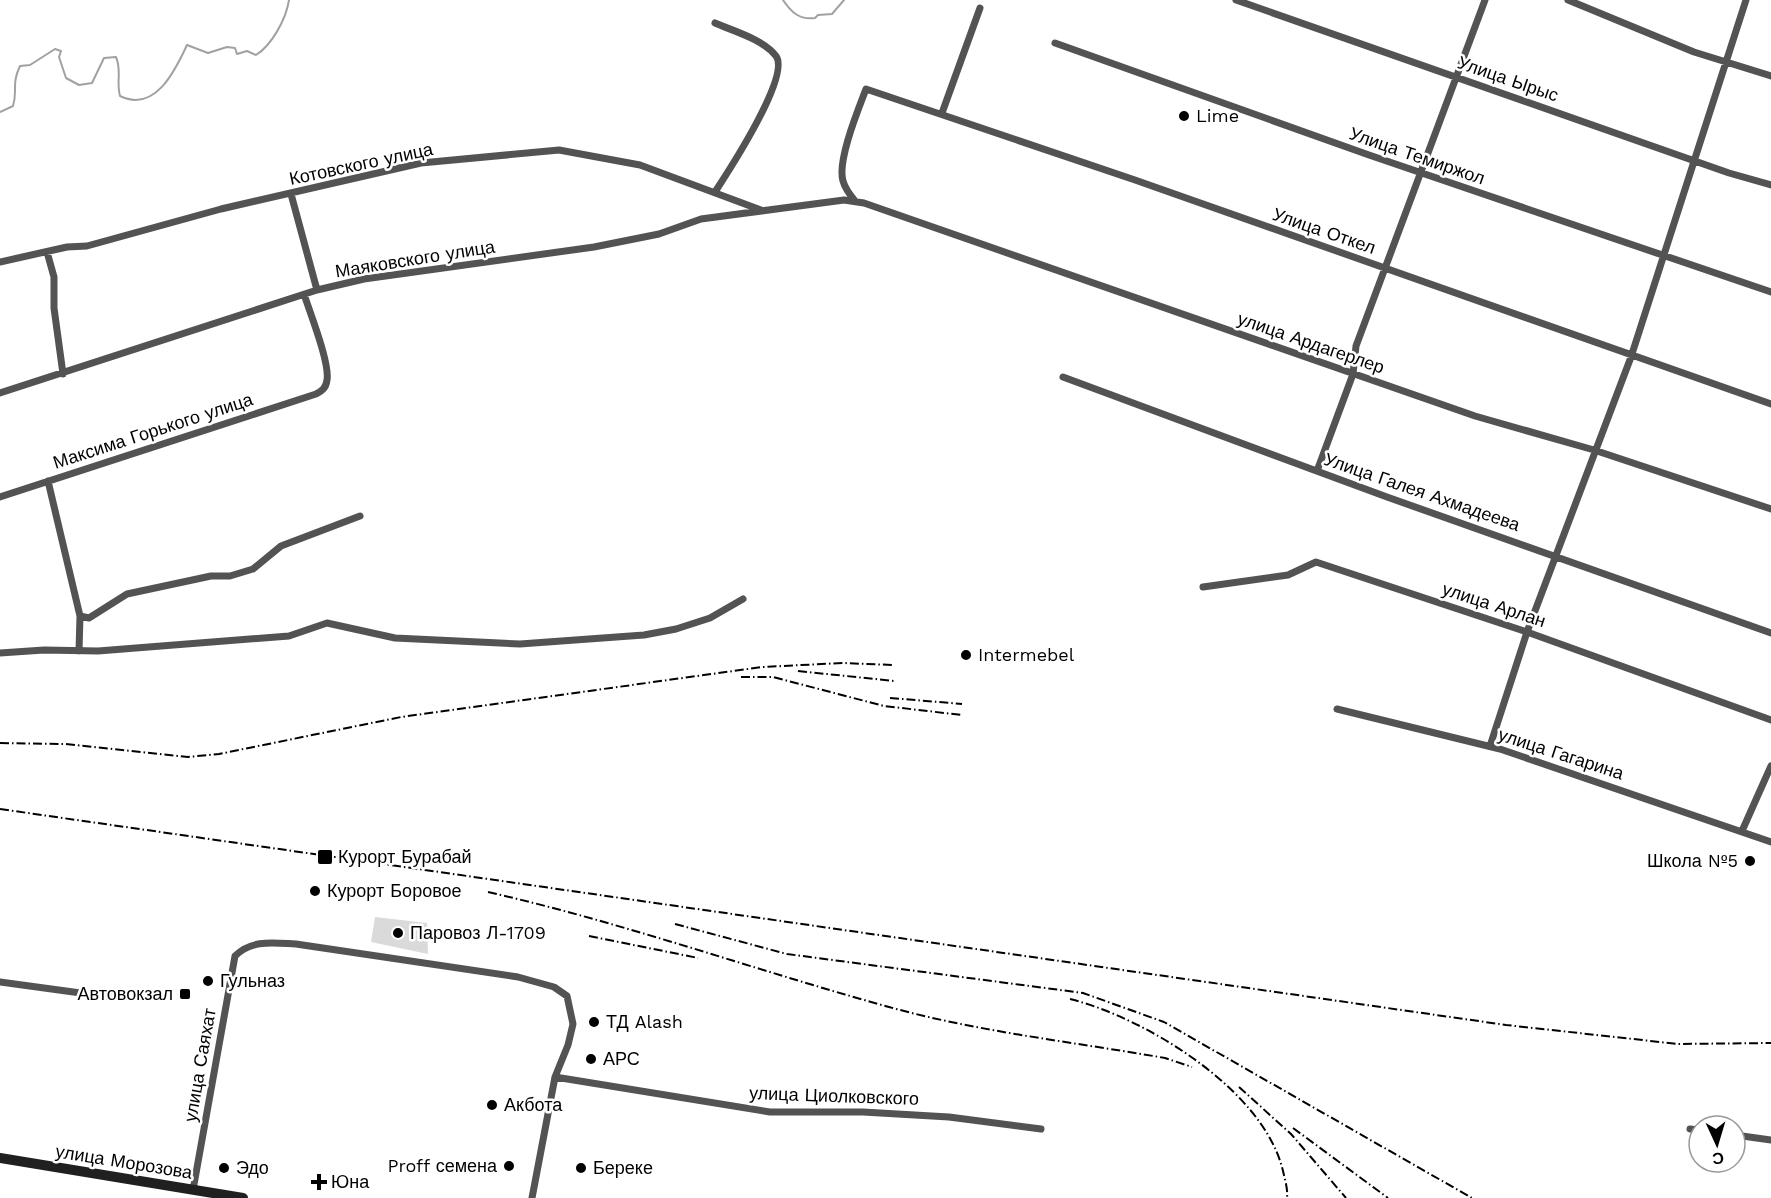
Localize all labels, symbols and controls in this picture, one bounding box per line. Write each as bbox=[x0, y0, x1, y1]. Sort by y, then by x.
street label: Улица Ырыс bbox=[1455, 51, 1561, 106]
place label: Lime bbox=[1196, 105, 1239, 126]
marker: Lime bbox=[1177, 109, 1191, 123]
street label: Улица Темиржол bbox=[1347, 123, 1488, 189]
street label: Котовского улица bbox=[287, 138, 436, 189]
street label: Улица Откел bbox=[1270, 203, 1378, 258]
street label: Маяковского улица bbox=[334, 235, 497, 281]
street label: улица Ардагерлер bbox=[1235, 308, 1387, 377]
street label: Максима Горького улица bbox=[50, 388, 256, 473]
street label: Улица Галея Ахмадеева bbox=[1322, 448, 1524, 535]
street label: улица Арлан bbox=[1440, 578, 1549, 631]
place label: Intermebel bbox=[978, 644, 1075, 665]
marker: Intermebel bbox=[959, 648, 973, 662]
street label: улица Гагарина bbox=[1496, 723, 1627, 784]
place label: Курорт Бурабай bbox=[338, 846, 472, 867]
marker: Курорт Бурабай bbox=[316, 848, 334, 866]
place label: Школа №5 bbox=[1647, 850, 1738, 871]
marker: Школа №5 bbox=[1743, 854, 1757, 868]
place label: Курорт Боровое bbox=[327, 880, 462, 901]
marker: Курорт Боровое bbox=[308, 884, 322, 898]
place label: Паровоз Л-1709 bbox=[410, 922, 546, 943]
marker: Паровоз Л-1709 bbox=[391, 926, 405, 940]
place label: Гульназ bbox=[220, 970, 285, 991]
marker: Гульназ bbox=[201, 974, 215, 988]
place label: Автовокзал bbox=[78, 983, 173, 1004]
marker: Автовокзал bbox=[178, 987, 192, 1001]
street label: улица Саяхат bbox=[179, 1006, 220, 1123]
place label: ТД Alash bbox=[606, 1011, 683, 1032]
marker: ТД Alash bbox=[587, 1015, 601, 1029]
place label: АРС bbox=[603, 1048, 640, 1069]
marker: АРС bbox=[584, 1052, 598, 1066]
street label: улица Циолковского bbox=[749, 1082, 919, 1109]
place label: Акбота bbox=[504, 1094, 563, 1115]
marker: Акбота bbox=[485, 1098, 499, 1112]
north arrow bbox=[1687, 1114, 1747, 1174]
street label: улица Морозова bbox=[54, 1140, 195, 1183]
text: С bbox=[1711, 1149, 1724, 1168]
place label: Proff семена bbox=[387, 1155, 498, 1176]
place label: Эдо bbox=[236, 1157, 269, 1178]
place label: Береке bbox=[593, 1157, 653, 1178]
marker: Proff семена bbox=[502, 1159, 516, 1173]
marker: Эдо bbox=[217, 1161, 231, 1175]
marker: Береке bbox=[574, 1161, 588, 1175]
place label: Юна bbox=[331, 1171, 370, 1192]
marker: Юна bbox=[312, 1175, 326, 1189]

